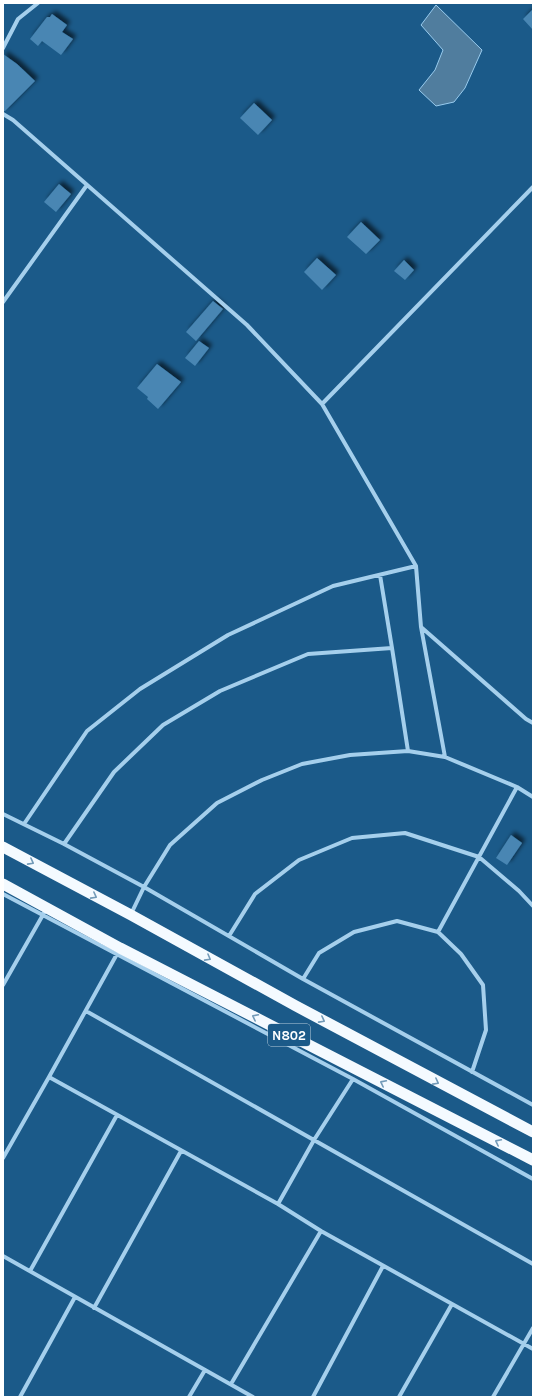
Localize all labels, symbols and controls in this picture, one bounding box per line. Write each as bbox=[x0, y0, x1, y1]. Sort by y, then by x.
one-way arrow bbox=[27, 858, 34, 865]
one-way arrow bbox=[89, 891, 97, 898]
one-way arrow bbox=[204, 953, 211, 960]
one-way arrow bbox=[251, 1014, 259, 1022]
one-way arrow bbox=[318, 1016, 325, 1023]
road number: N802 bbox=[268, 1024, 310, 1046]
one-way arrow bbox=[432, 1077, 440, 1084]
one-way arrow bbox=[379, 1080, 387, 1087]
one-way arrow bbox=[495, 1139, 503, 1147]

